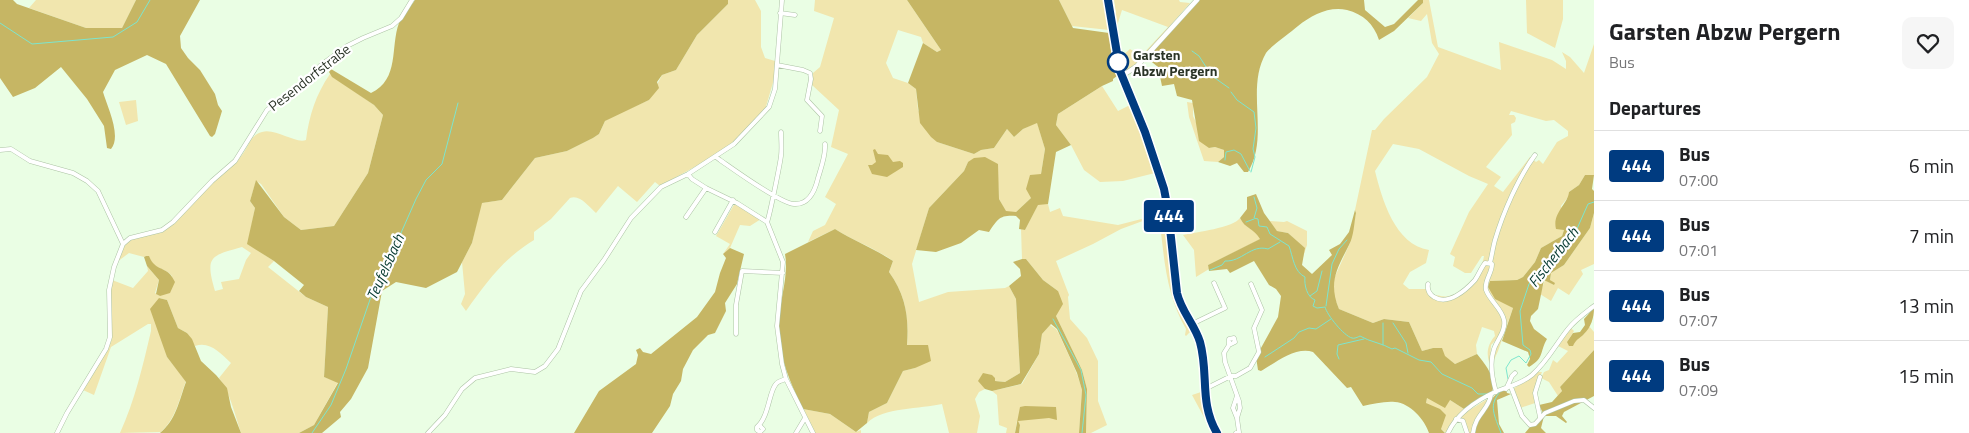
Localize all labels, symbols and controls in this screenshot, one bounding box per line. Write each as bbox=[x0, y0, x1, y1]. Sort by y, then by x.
text: Garsten Abzw Pergern bbox=[1609, 13, 1840, 49]
button: heart bbox=[1902, 17, 1954, 69]
street label: Pesendorfstraße bbox=[263, 38, 355, 116]
place label: Garsten Abzw Pergern bbox=[1133, 44, 1217, 81]
text: Bus bbox=[1609, 50, 1635, 74]
marker: Garsten Abzw Pergern bbox=[1107, 51, 1129, 73]
text: Departures bbox=[1609, 93, 1701, 122]
text: Bus bbox=[1679, 139, 1710, 168]
text: 6 min bbox=[1909, 151, 1954, 180]
text: 444 bbox=[1621, 152, 1652, 179]
text: 07:00 bbox=[1679, 168, 1718, 192]
line badge: 444 bbox=[1140, 200, 1198, 232]
text: 444 bbox=[1154, 202, 1184, 229]
text: Bus bbox=[1679, 209, 1710, 238]
text: 7 min bbox=[1909, 221, 1954, 250]
water label: Fischerbach bbox=[1522, 222, 1584, 292]
text: 444 bbox=[1621, 222, 1652, 249]
water label: Teufelsbach bbox=[360, 230, 410, 304]
text: 07:01 bbox=[1679, 238, 1718, 262]
text: Bus bbox=[1679, 279, 1710, 308]
text: 13 min bbox=[1898, 291, 1954, 320]
text: 444 bbox=[1621, 292, 1652, 319]
text: 07:07 bbox=[1679, 308, 1718, 332]
text: Bus bbox=[1679, 349, 1710, 378]
text: 15 min bbox=[1898, 361, 1954, 390]
text: 444 bbox=[1621, 362, 1652, 389]
text: 07:09 bbox=[1679, 378, 1718, 402]

